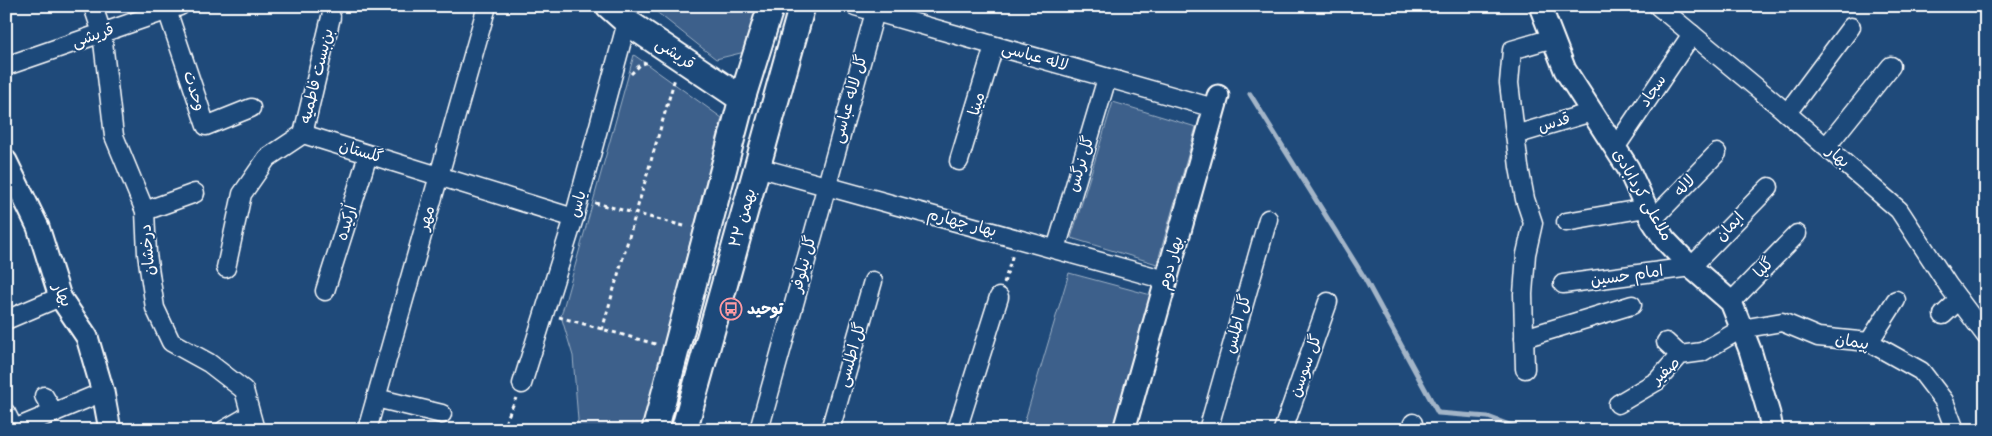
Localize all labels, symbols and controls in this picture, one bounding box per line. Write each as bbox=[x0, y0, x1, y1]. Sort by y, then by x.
street label: قریشی bbox=[69, 19, 117, 53]
street label: بن‌بست فاطمیه bbox=[295, 26, 339, 126]
street label: قریشی bbox=[651, 33, 699, 75]
street label: لاله عباسی bbox=[999, 38, 1071, 76]
street label: گل لاله عباسی bbox=[827, 52, 873, 146]
street label: وحدت bbox=[178, 68, 210, 114]
street label: سجاد bbox=[1635, 71, 1671, 111]
street label: مینا bbox=[964, 90, 990, 118]
street label: قدس bbox=[1535, 108, 1573, 138]
street label: گل نرگس bbox=[1063, 133, 1099, 194]
street label: گلستان bbox=[337, 135, 386, 169]
street label: بهار bbox=[1820, 140, 1854, 173]
street label: ملاعلی کردابادی bbox=[1607, 145, 1677, 245]
street label: لاله bbox=[1670, 171, 1700, 201]
street label: ۲۲ بهمن bbox=[725, 186, 761, 250]
street label: یاس bbox=[564, 188, 592, 220]
street label: اُرکیده bbox=[330, 202, 362, 243]
street label: مهر bbox=[413, 203, 440, 235]
street label: بهار چهارم bbox=[925, 204, 999, 243]
street label: ایمان bbox=[1711, 208, 1749, 246]
street label: درخشان bbox=[135, 223, 161, 277]
street label: گل نیلوفر bbox=[786, 233, 822, 296]
street label: بهار دوم bbox=[1153, 234, 1190, 292]
street label: گلپا bbox=[1749, 253, 1779, 283]
street label: امام حسین bbox=[1589, 261, 1665, 292]
street label: بهار bbox=[47, 278, 77, 310]
street label: گل اطلس bbox=[1220, 292, 1256, 356]
bus stop icon: توحید bbox=[719, 297, 743, 321]
place label: توحید bbox=[747, 299, 785, 320]
street label: گل اطلسی bbox=[833, 320, 871, 390]
street label: پیمان bbox=[1833, 329, 1871, 355]
street label: گل سوسن bbox=[1285, 331, 1327, 400]
street label: صفیر bbox=[1646, 352, 1685, 391]

